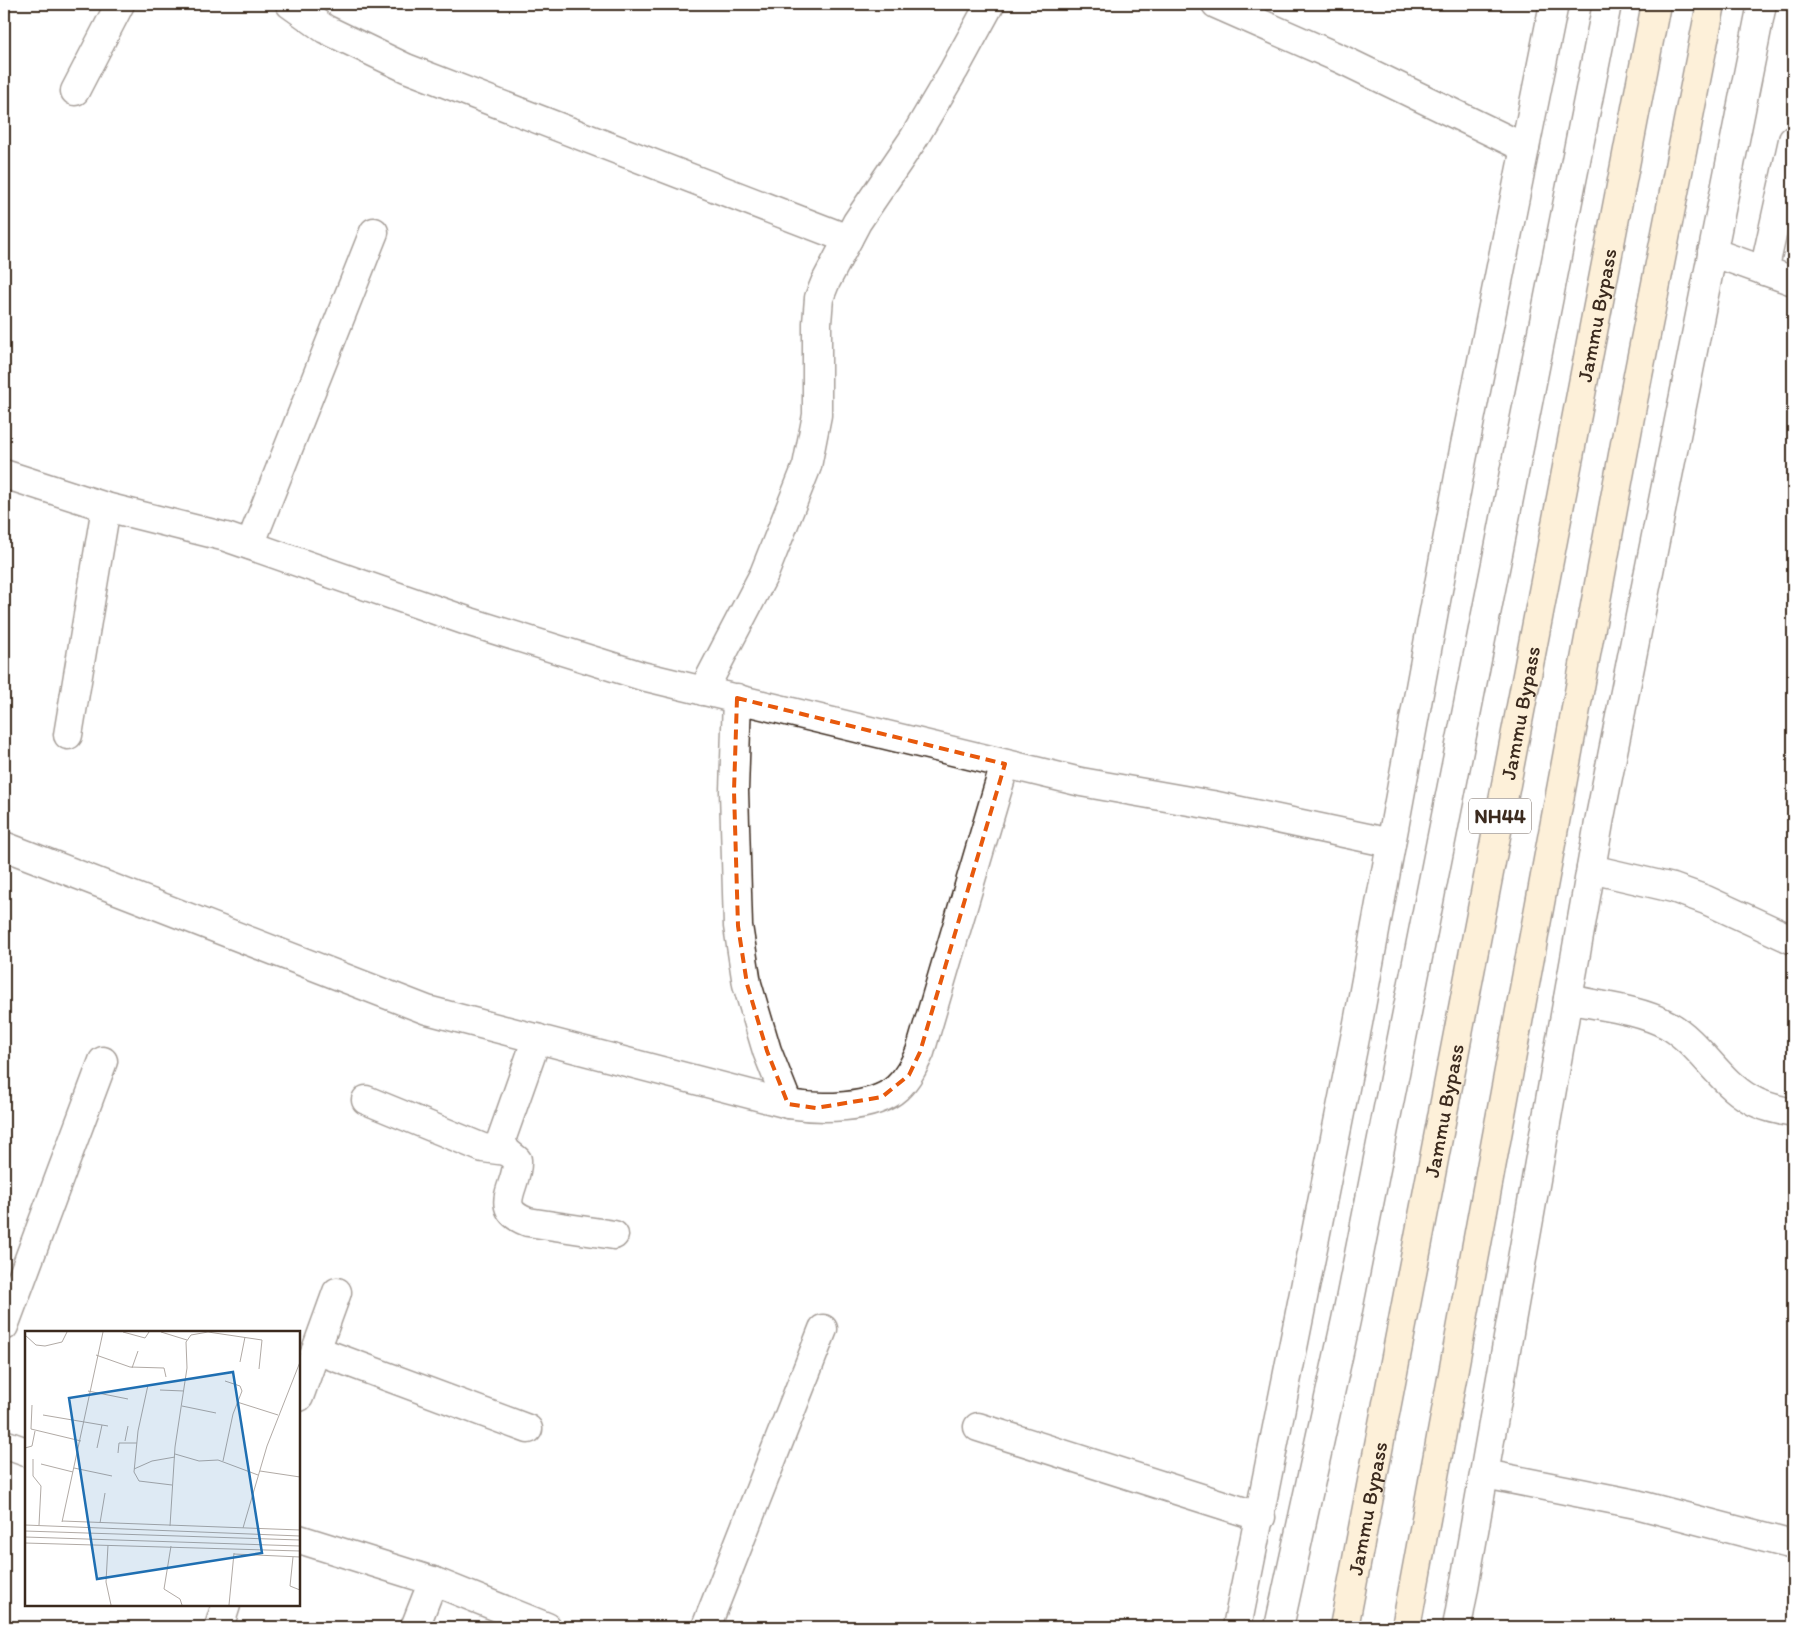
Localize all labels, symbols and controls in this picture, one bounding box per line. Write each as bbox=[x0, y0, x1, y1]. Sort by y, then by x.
street label: Jammu Bypass bbox=[1571, 246, 1621, 384]
street label: Jammu Bypass bbox=[1495, 644, 1545, 782]
road number: NH44 bbox=[1469, 798, 1531, 834]
street label: Jammu Bypass bbox=[1418, 1042, 1468, 1179]
inset map bbox=[25, 1331, 300, 1606]
street label: Jammu Bypass bbox=[1342, 1439, 1392, 1577]

